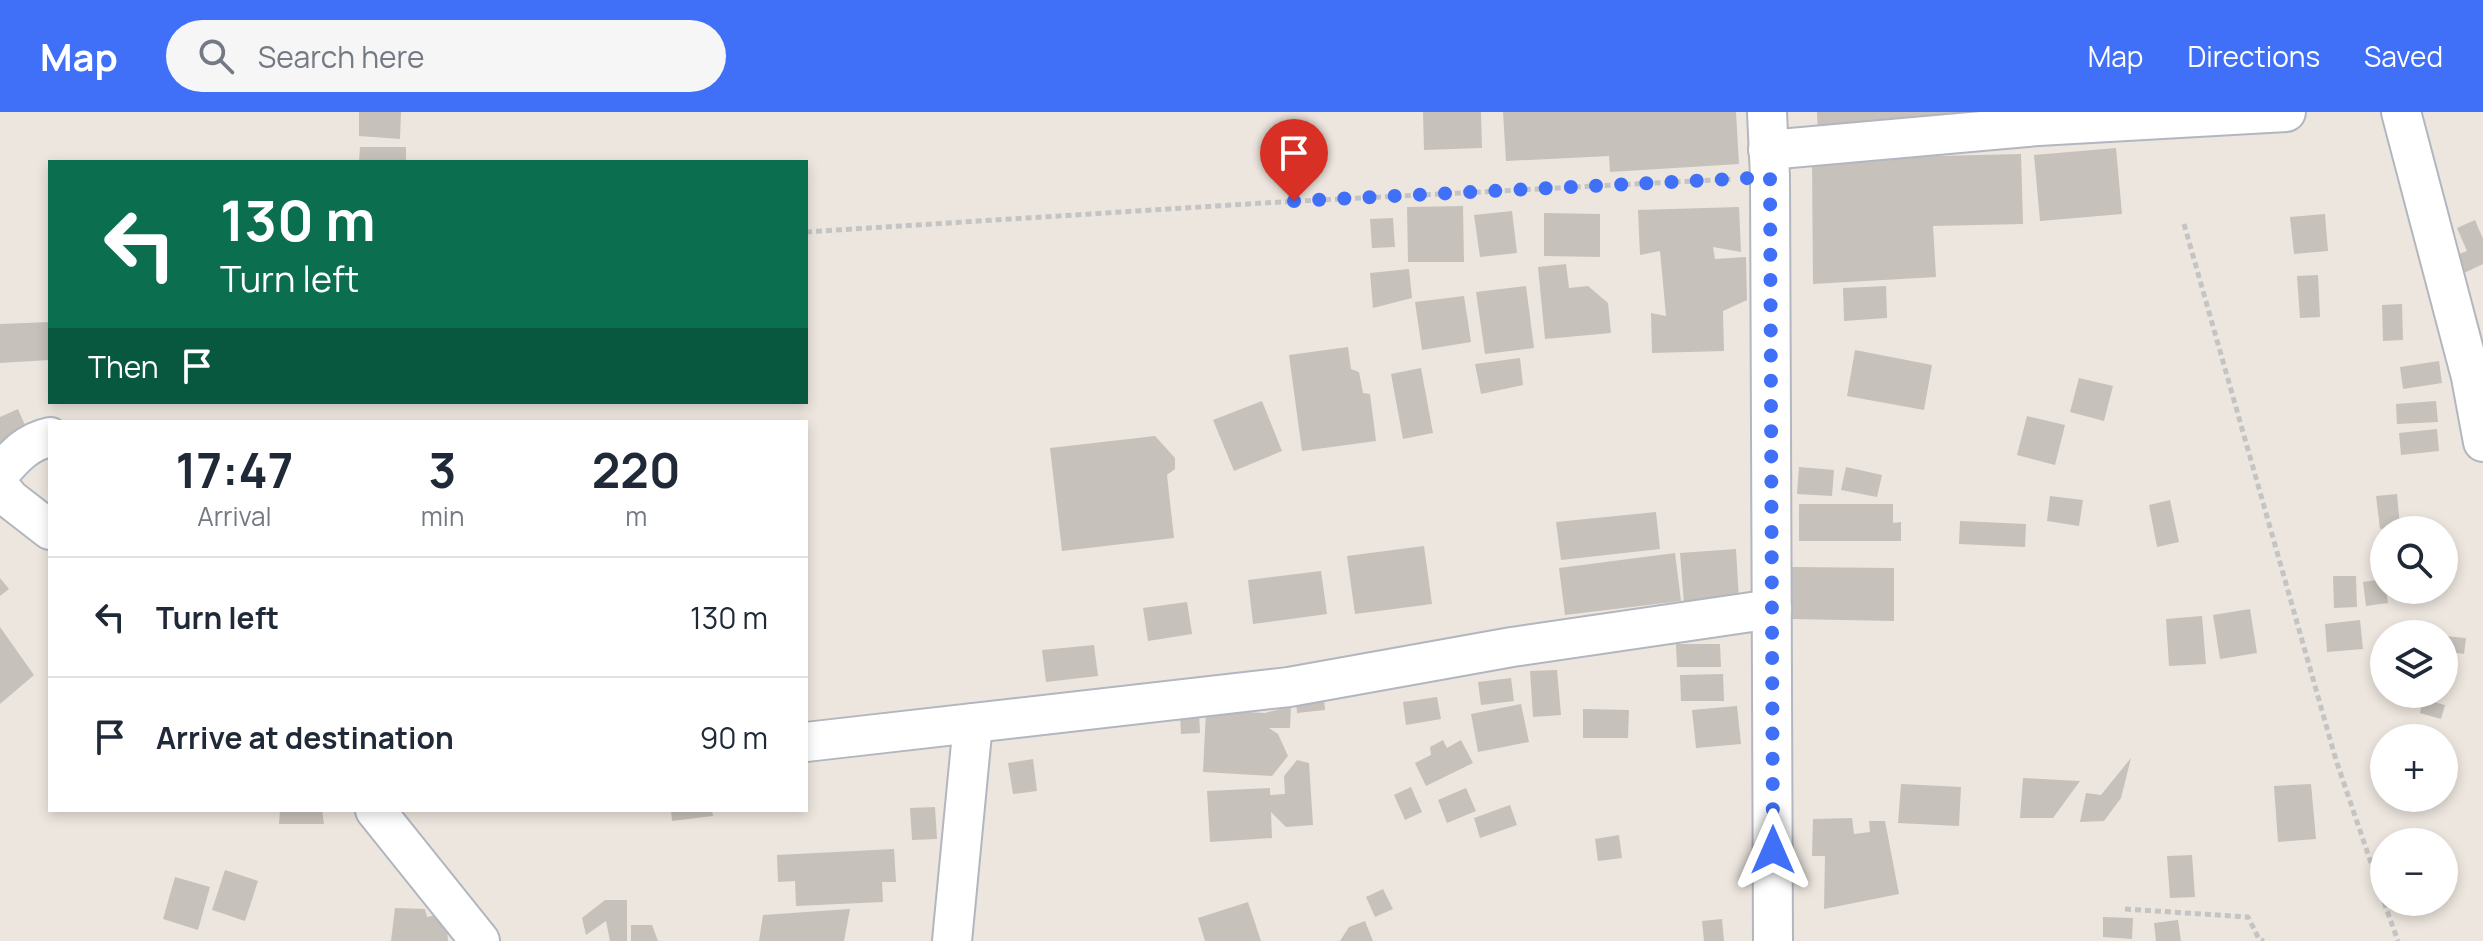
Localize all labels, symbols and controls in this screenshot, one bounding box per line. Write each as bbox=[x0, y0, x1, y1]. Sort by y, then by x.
search box bbox=[166, 20, 726, 92]
text: Map bbox=[40, 30, 118, 82]
icon: search bbox=[194, 34, 238, 78]
text: Search here bbox=[258, 36, 425, 77]
text: Map bbox=[2088, 37, 2143, 75]
text: Directions bbox=[2187, 37, 2320, 75]
text: Saved bbox=[2364, 37, 2443, 75]
pin bbox=[1260, 119, 1328, 201]
icon: arrive bbox=[1272, 131, 1316, 175]
text: 130 m bbox=[220, 181, 376, 258]
icon: left bbox=[88, 192, 192, 296]
text: Turn left bbox=[220, 254, 359, 303]
icon: arrive bbox=[175, 344, 219, 388]
text: Then bbox=[88, 346, 159, 387]
text: 17:47 bbox=[175, 437, 293, 502]
text: 3 bbox=[429, 437, 457, 502]
text: 220 bbox=[592, 437, 681, 502]
text: Arrival bbox=[197, 498, 272, 534]
text: min bbox=[421, 498, 464, 534]
text: m bbox=[625, 498, 647, 534]
map controls bbox=[2370, 516, 2458, 916]
button: search bbox=[2370, 516, 2458, 604]
icon: left bbox=[88, 595, 132, 639]
text: Turn left bbox=[156, 597, 279, 638]
text: 130 m bbox=[690, 597, 768, 638]
button: layers bbox=[2370, 620, 2458, 708]
icon: arrive bbox=[88, 715, 132, 759]
text: Arrive at destination bbox=[156, 717, 454, 758]
text: 90 m bbox=[700, 717, 768, 758]
button: + bbox=[2370, 724, 2458, 812]
position arrow bbox=[1731, 808, 1815, 892]
button: − bbox=[2370, 828, 2458, 916]

